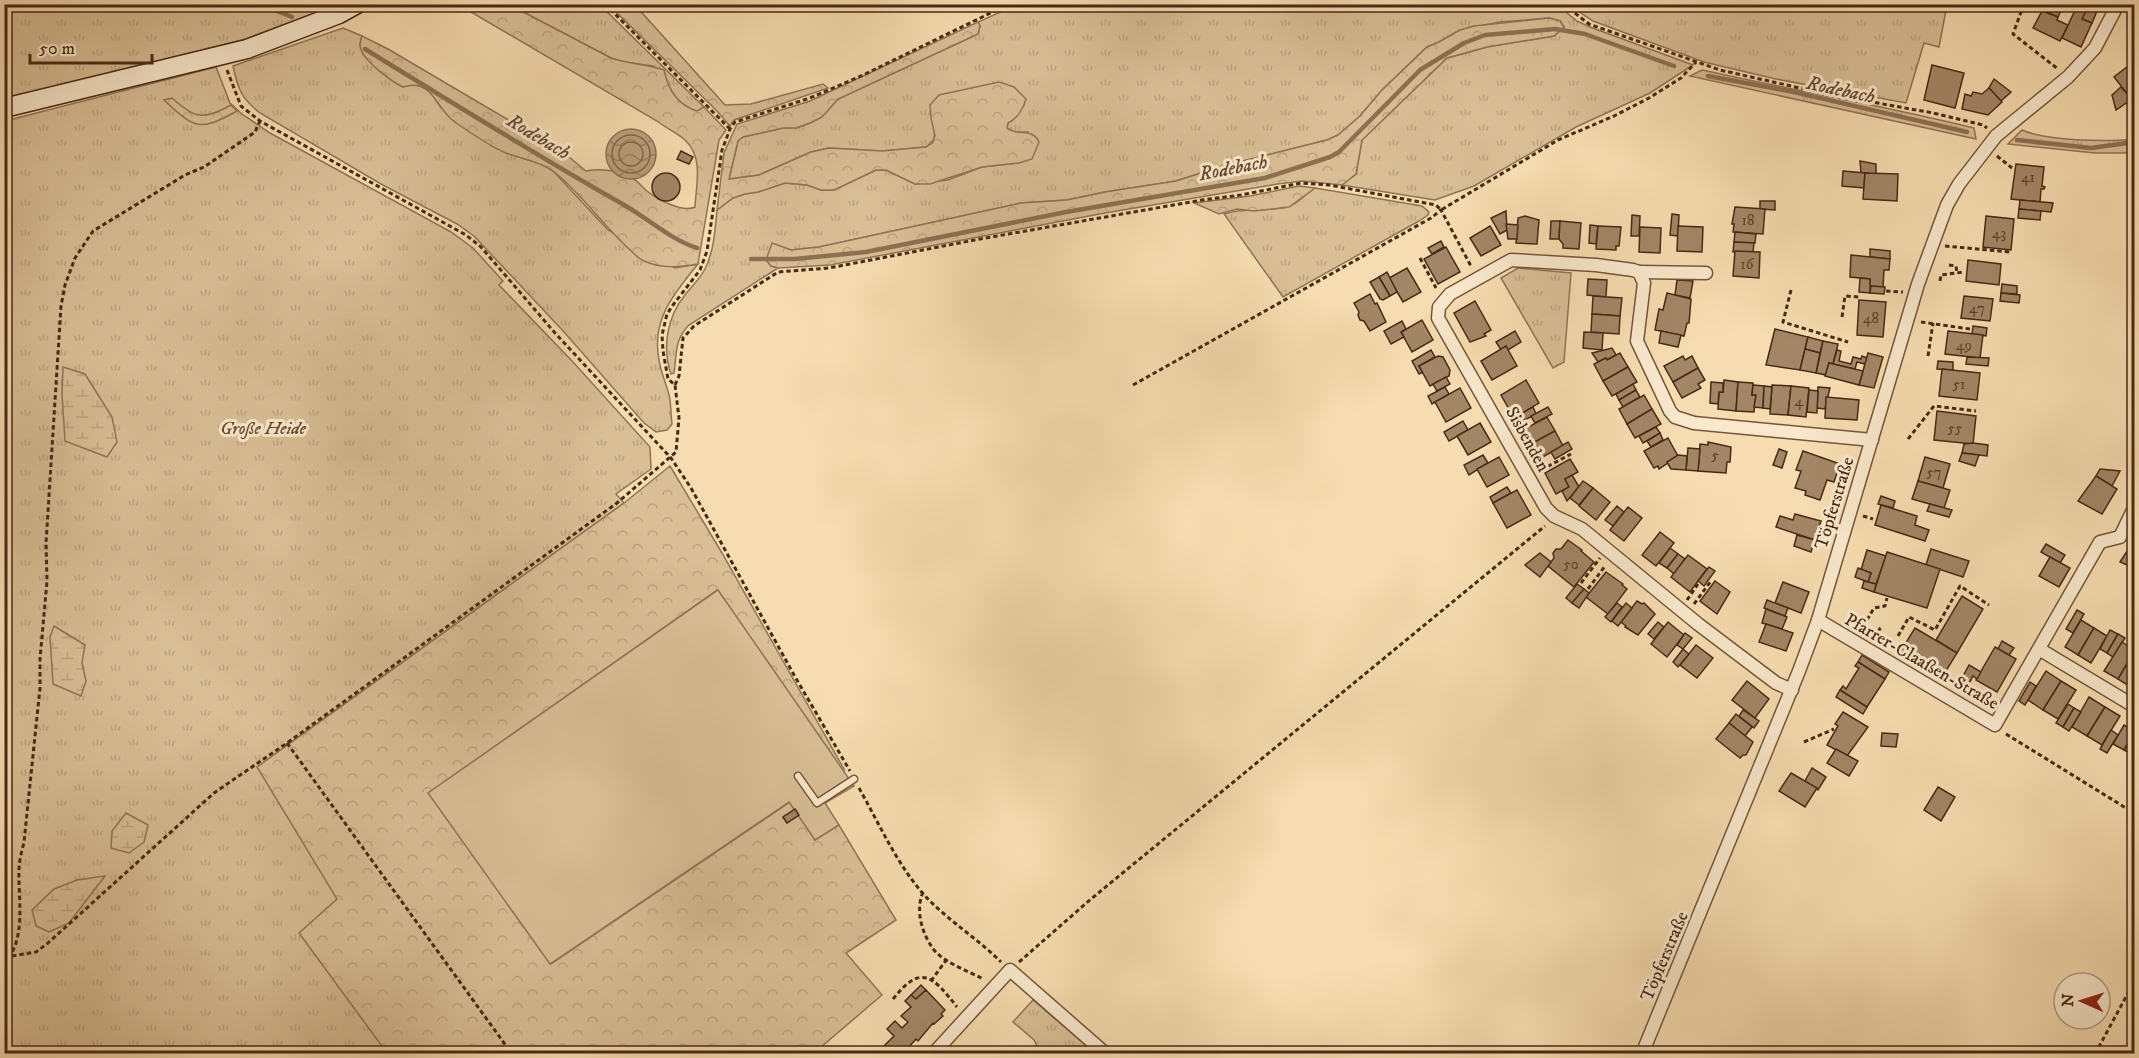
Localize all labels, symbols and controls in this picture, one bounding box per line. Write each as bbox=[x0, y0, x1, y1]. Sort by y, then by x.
scale bar bbox=[30, 27, 152, 65]
text: 50 m bbox=[39, 38, 75, 60]
water label: Rodebach bbox=[1803, 71, 1877, 110]
water label: Rodebach bbox=[501, 108, 574, 166]
water label: Rodebach bbox=[1196, 150, 1270, 188]
house number: 41 bbox=[2021, 168, 2035, 187]
house number: 18 bbox=[1741, 211, 1755, 230]
house number: 43 bbox=[1992, 224, 2006, 243]
house number: 16 bbox=[1740, 255, 1755, 274]
house number: 47 bbox=[1969, 299, 1985, 318]
house number: 48 bbox=[1863, 309, 1879, 328]
house number: 49 bbox=[1956, 336, 1972, 355]
house number: 51 bbox=[1953, 375, 1965, 394]
house number: 4 bbox=[1795, 392, 1804, 411]
street label: Sisbenden bbox=[1500, 403, 1554, 476]
park label: Große Heide bbox=[220, 418, 307, 440]
house number: 55 bbox=[1948, 419, 1963, 438]
house number: 5 bbox=[1711, 446, 1719, 465]
street label: Töpferstraße bbox=[1811, 455, 1859, 552]
house number: 57 bbox=[1926, 463, 1942, 482]
house number: 50 bbox=[1563, 555, 1579, 574]
street label: Pfarrer-Claaßen-Straße bbox=[1841, 609, 2002, 715]
street label: Töpferstraße bbox=[1636, 908, 1694, 1005]
north arrow bbox=[2052, 971, 2112, 1031]
text: N bbox=[2058, 993, 2078, 1007]

